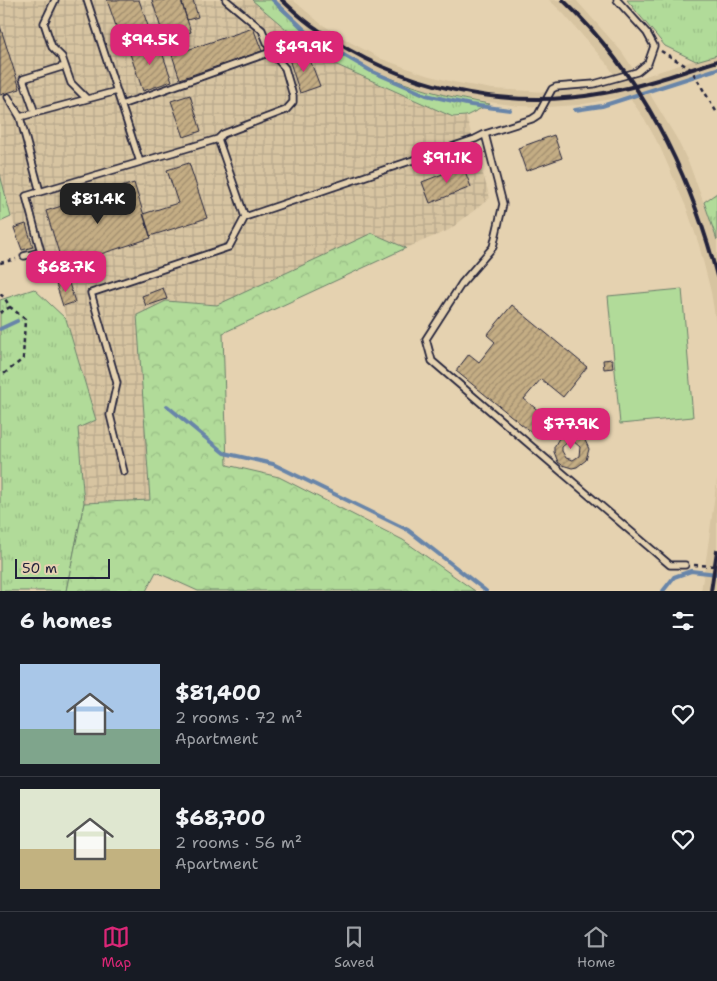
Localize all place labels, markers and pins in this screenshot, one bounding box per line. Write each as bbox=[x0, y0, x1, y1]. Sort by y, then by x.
pin: $94.5K bbox=[109, 23, 191, 66]
pin: $49.9K bbox=[263, 30, 345, 73]
pin: $91.1K bbox=[406, 142, 488, 184]
pin: $81.4K bbox=[57, 182, 139, 225]
pin: $68.7K bbox=[25, 250, 107, 293]
pin: $77.9K bbox=[530, 408, 612, 450]

